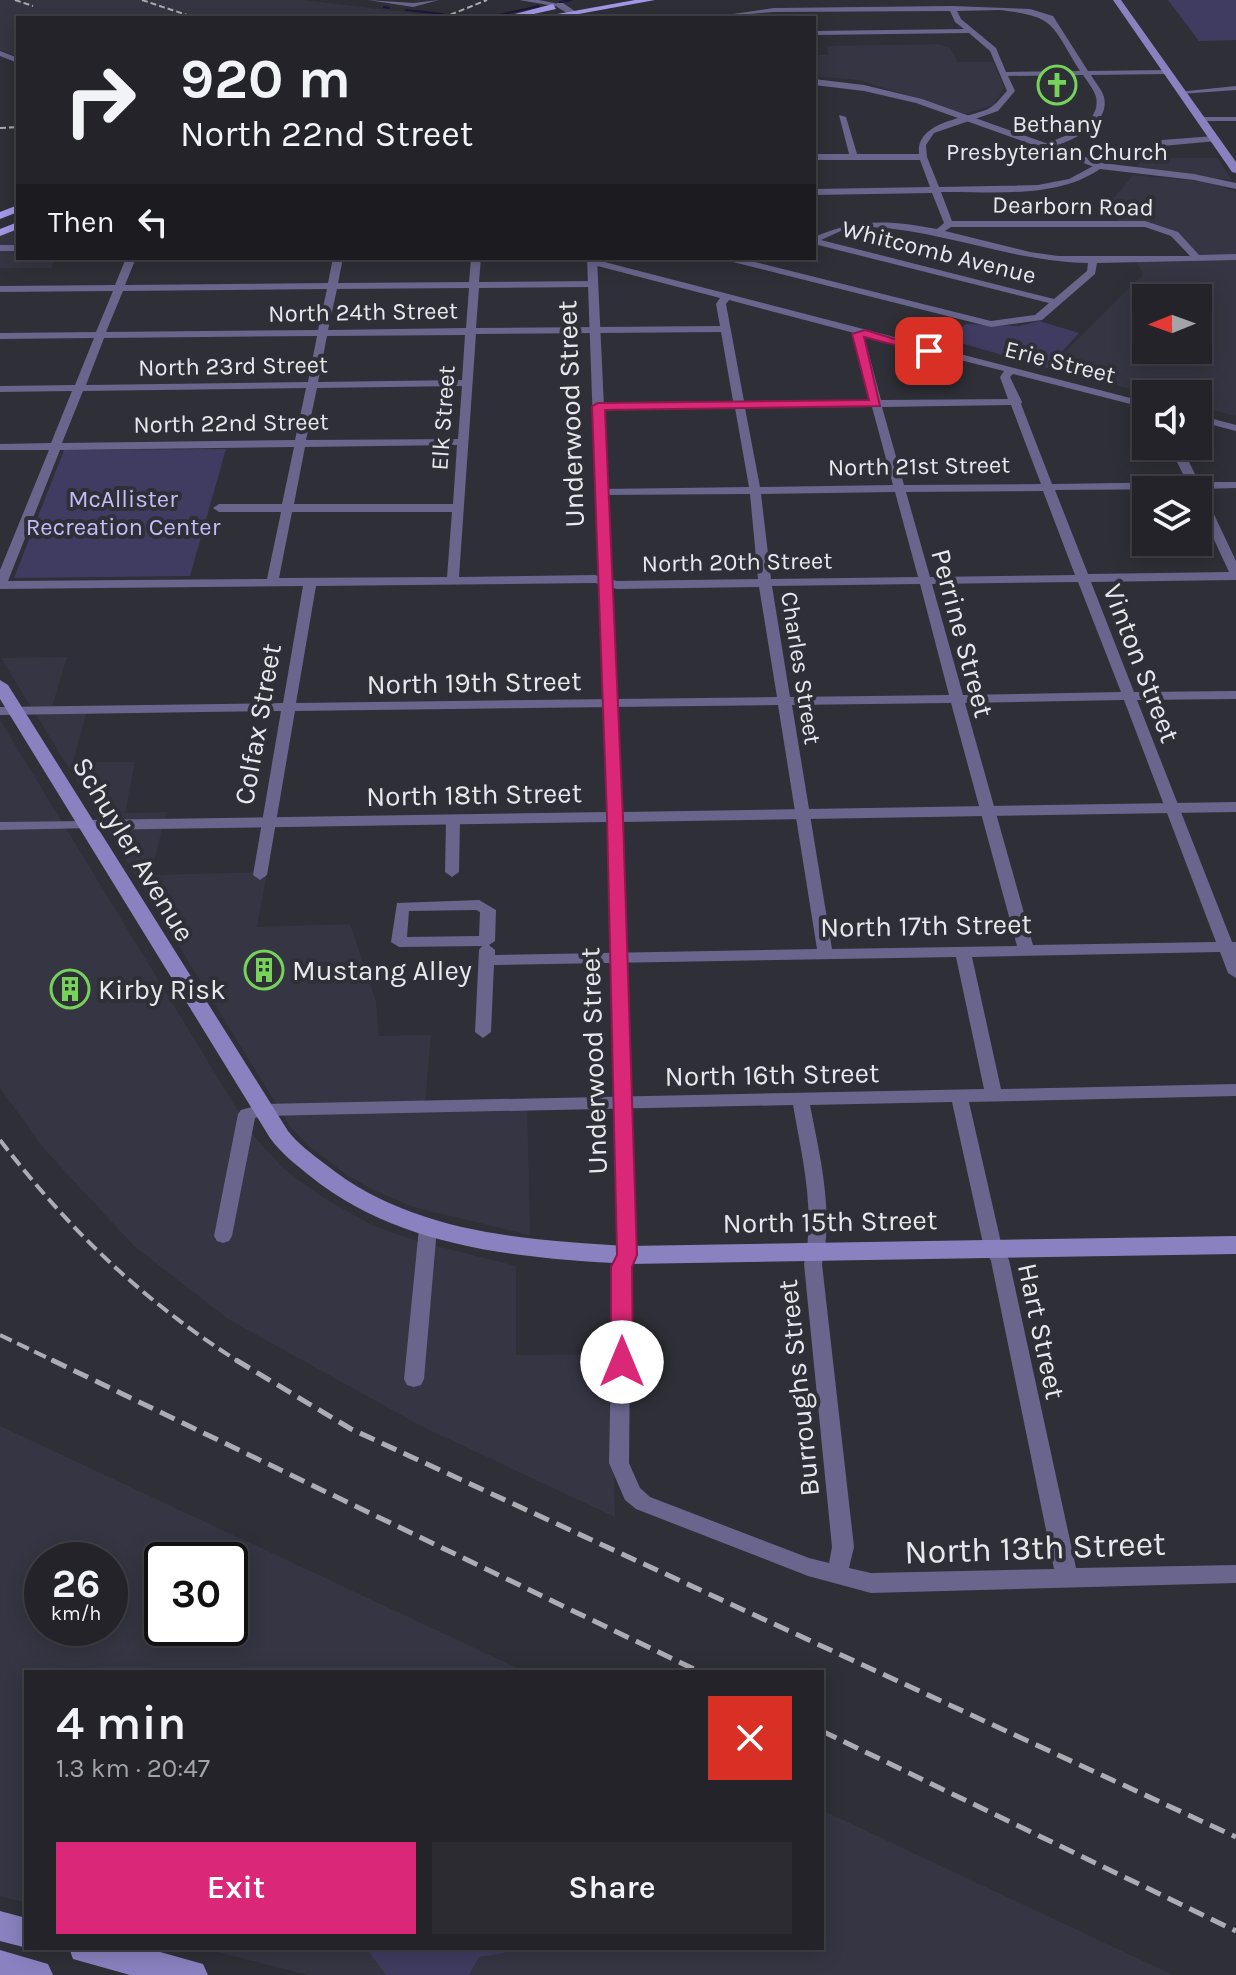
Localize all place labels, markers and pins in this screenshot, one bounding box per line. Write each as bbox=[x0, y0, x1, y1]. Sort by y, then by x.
church icon: Bethany Presbyterian Church bbox=[1036, 64, 1078, 106]
place label: Bethany Presbyterian Church bbox=[946, 110, 1168, 166]
pin bbox=[895, 317, 963, 385]
building icon: Mustang Alley bbox=[243, 949, 285, 991]
place label: Mustang Alley bbox=[292, 954, 472, 987]
building icon: Kirby Risk bbox=[49, 968, 91, 1010]
place label: Kirby Risk bbox=[98, 973, 226, 1006]

